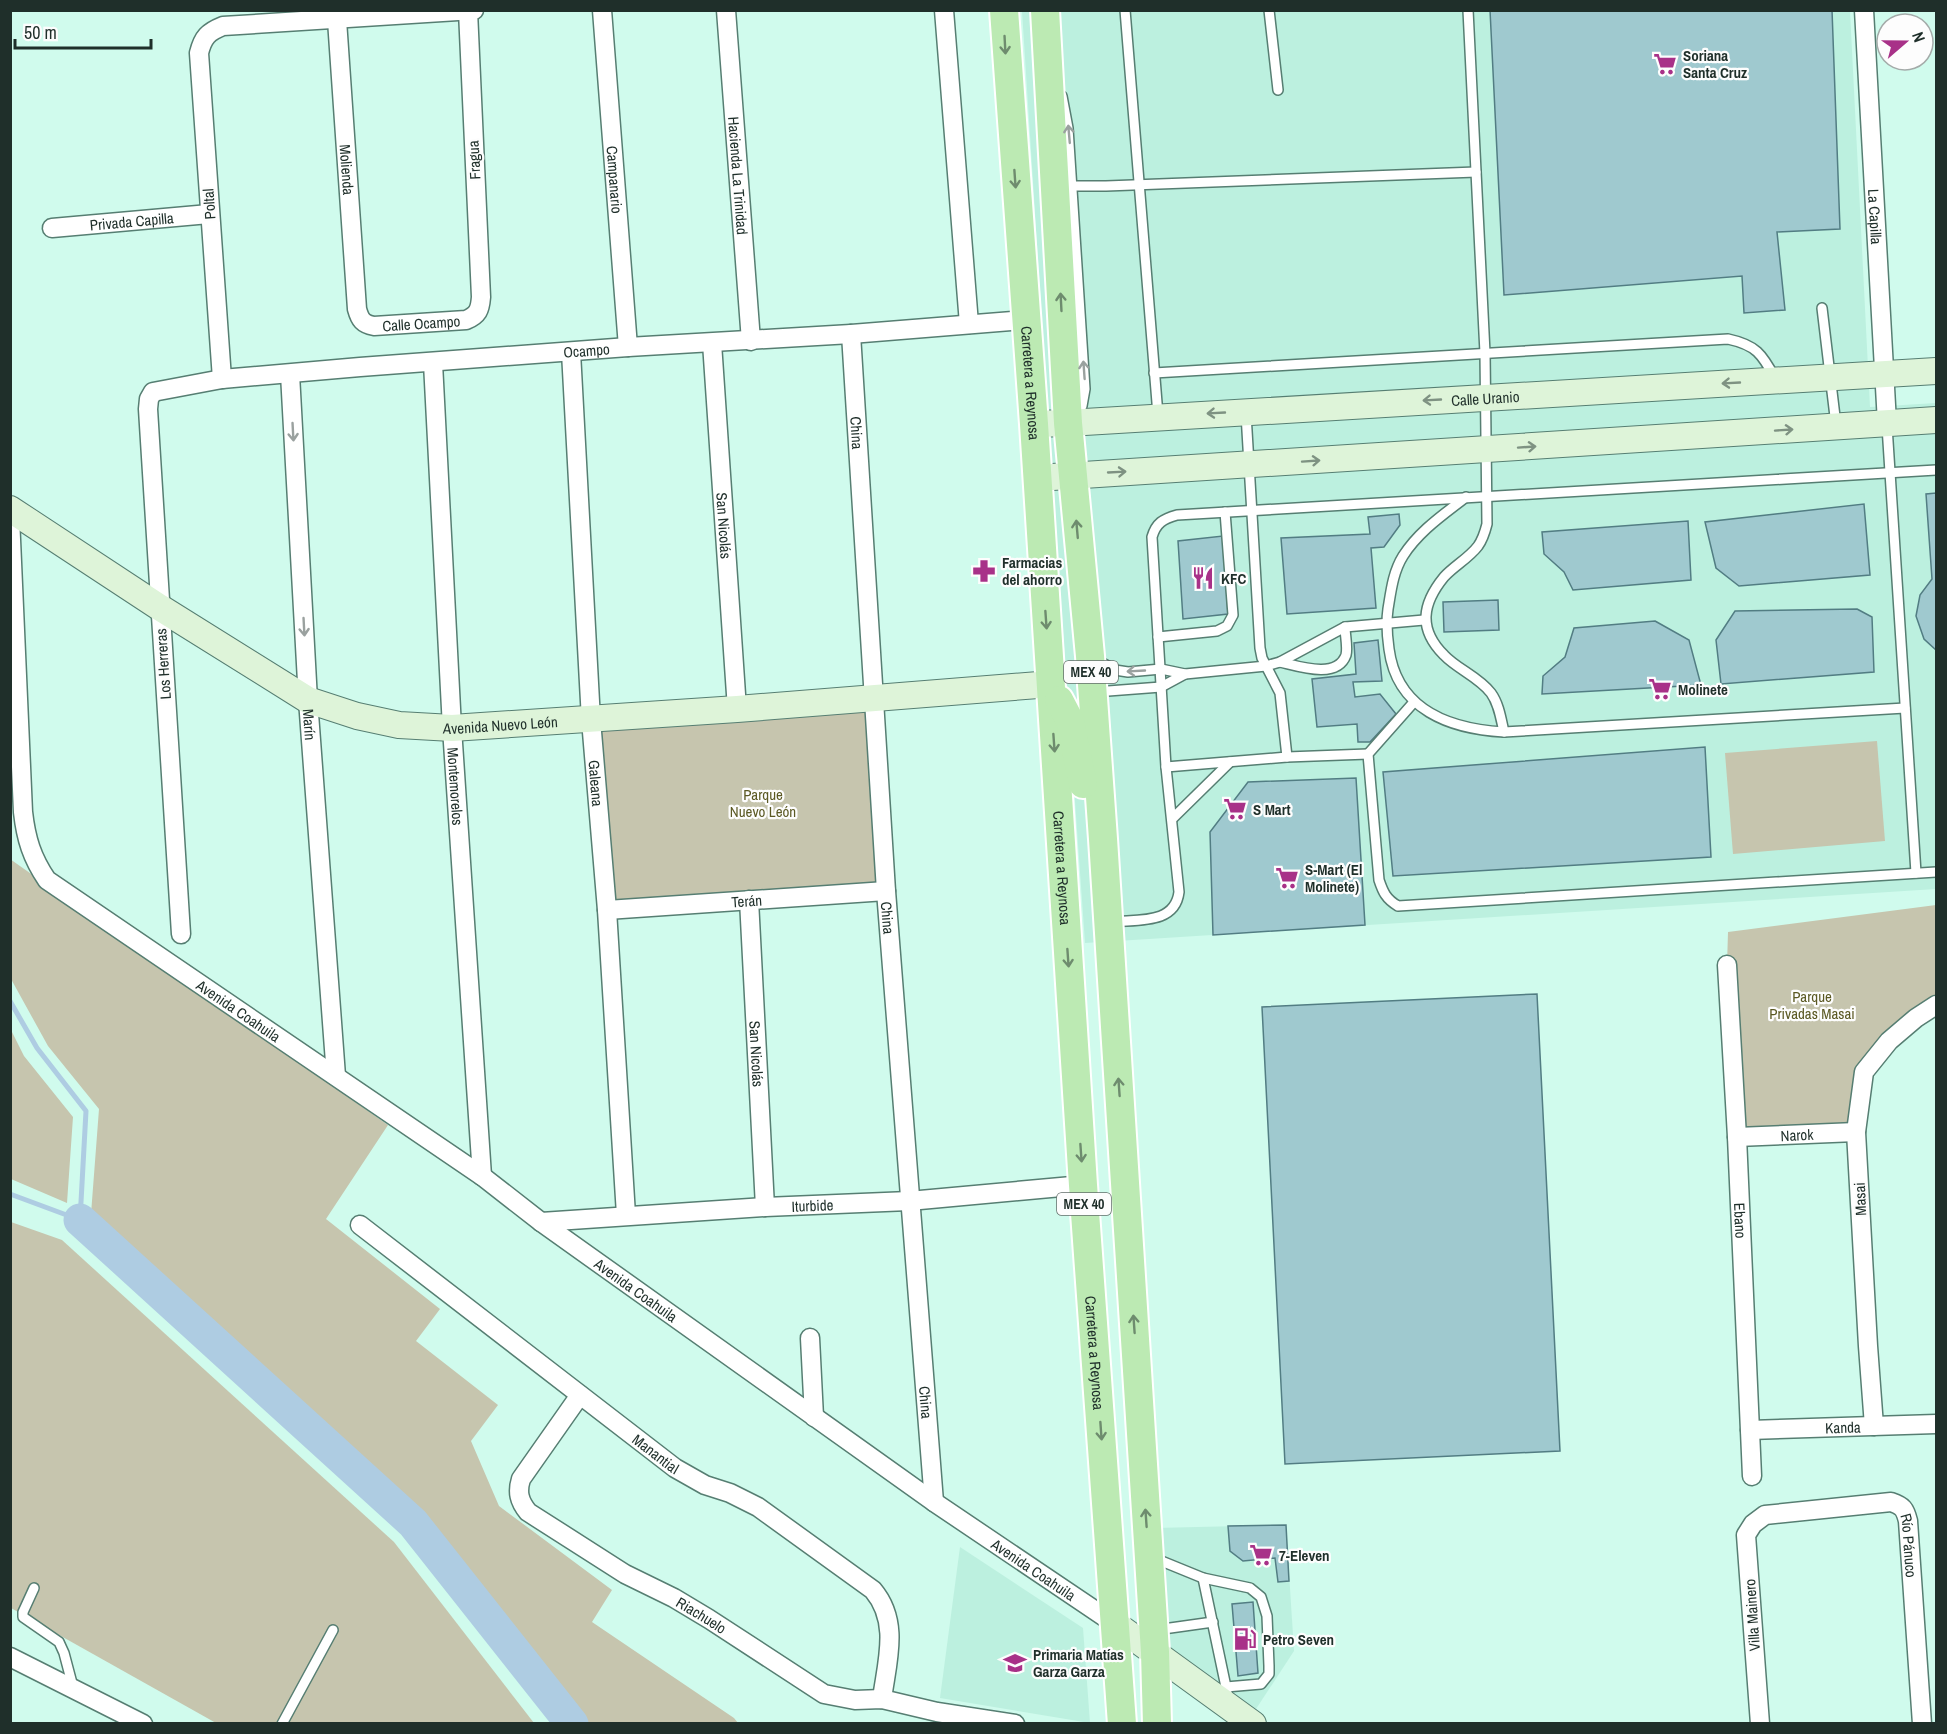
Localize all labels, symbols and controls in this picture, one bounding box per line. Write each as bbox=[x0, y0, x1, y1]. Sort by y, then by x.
scale bar bbox=[15, 12, 152, 50]
north arrow bbox=[1875, 12, 1935, 72]
text: 50 m bbox=[24, 20, 57, 45]
text: N bbox=[1907, 29, 1931, 45]
one-way arrow bbox=[1000, 34, 1011, 54]
place label: Soriana Santa Cruz bbox=[1683, 45, 1747, 83]
supermarket icon: Soriana Santa Cruz bbox=[1652, 51, 1678, 77]
street label: Hacienda La Trinidad bbox=[724, 116, 753, 235]
one-way arrow bbox=[1063, 124, 1074, 144]
street label: Fragua bbox=[462, 140, 486, 180]
street label: Molienda bbox=[335, 144, 360, 196]
street label: Campanario bbox=[602, 145, 628, 214]
one-way arrow bbox=[1010, 169, 1021, 188]
street label: Poltal bbox=[197, 188, 221, 220]
street label: La Capilla bbox=[1863, 188, 1888, 245]
street label: Privada Capilla bbox=[89, 207, 175, 235]
one-way arrow bbox=[1055, 293, 1066, 313]
street label: Calle Ocampo bbox=[382, 310, 461, 336]
street label: Carretera a Reynosa bbox=[1016, 325, 1046, 441]
street label: Ocampo bbox=[563, 338, 611, 362]
one-way arrow bbox=[1078, 361, 1089, 381]
one-way arrow bbox=[1722, 377, 1742, 388]
street label: Calle Uranio bbox=[1450, 385, 1520, 411]
one-way arrow bbox=[1422, 395, 1442, 406]
one-way arrow bbox=[1207, 408, 1227, 419]
street label: China bbox=[846, 416, 869, 450]
one-way arrow bbox=[288, 422, 299, 441]
one-way arrow bbox=[1774, 424, 1794, 435]
one-way arrow bbox=[1516, 441, 1536, 452]
one-way arrow bbox=[1301, 455, 1321, 466]
one-way arrow bbox=[1106, 467, 1126, 478]
street label: San Nicolás bbox=[712, 492, 737, 559]
one-way arrow bbox=[1072, 519, 1083, 539]
place label: Farmacias del ahorro bbox=[1002, 552, 1062, 590]
pharmacy icon: Farmacias del ahorro bbox=[971, 558, 997, 584]
restaurant icon: KFC bbox=[1190, 565, 1216, 591]
place label: KFC bbox=[1221, 568, 1246, 589]
one-way arrow bbox=[1041, 610, 1052, 630]
one-way arrow bbox=[299, 616, 310, 636]
street label: Los Herreras bbox=[150, 628, 176, 700]
road number: MEX 40 bbox=[1064, 661, 1118, 683]
one-way arrow bbox=[1126, 665, 1146, 676]
supermarket icon: Molinete bbox=[1647, 676, 1673, 702]
place label: Molinete bbox=[1678, 679, 1728, 700]
street label: Marín bbox=[298, 708, 321, 741]
street label: Avenida Nuevo León bbox=[441, 710, 558, 739]
one-way arrow bbox=[1049, 732, 1060, 752]
street label: Montemorelos bbox=[443, 747, 469, 826]
street label: Galeana bbox=[584, 759, 609, 807]
park label: Parque Nuevo León bbox=[730, 784, 796, 822]
supermarket icon: S Mart bbox=[1222, 796, 1248, 822]
place label: S Mart bbox=[1253, 799, 1291, 820]
street label: Carretera a Reynosa bbox=[1048, 810, 1077, 926]
place label: S-Mart (El Molinete) bbox=[1305, 859, 1362, 897]
supermarket icon: S-Mart (El Molinete) bbox=[1274, 865, 1300, 891]
street label: Terán bbox=[731, 889, 763, 912]
street label: China bbox=[876, 901, 900, 935]
one-way arrow bbox=[1063, 948, 1074, 968]
street label: Avenida Coahuila bbox=[192, 974, 285, 1047]
park label: Parque Privadas Masai bbox=[1769, 986, 1855, 1024]
street label: San Nicolás bbox=[745, 1020, 769, 1087]
one-way arrow bbox=[1113, 1078, 1124, 1098]
street label: Narok bbox=[1780, 1123, 1815, 1146]
one-way arrow bbox=[1075, 1143, 1086, 1162]
street label: Masai bbox=[1849, 1182, 1871, 1216]
road number: MEX 40 bbox=[1057, 1193, 1111, 1215]
street label: Iturbide bbox=[791, 1194, 834, 1216]
street label: Ebano bbox=[1729, 1202, 1752, 1239]
street label: Avenida Coahuila bbox=[589, 1252, 682, 1327]
street label: Carretera a Reynosa bbox=[1081, 1295, 1110, 1411]
one-way arrow bbox=[1128, 1314, 1139, 1334]
street label: China bbox=[914, 1385, 938, 1420]
street label: Kanda bbox=[1825, 1416, 1861, 1438]
one-way arrow bbox=[1096, 1421, 1107, 1441]
street label: Manantial bbox=[628, 1429, 683, 1479]
one-way arrow bbox=[1140, 1509, 1151, 1529]
street label: Río Pánuco bbox=[1896, 1511, 1922, 1578]
street label: Avenida Coahuila bbox=[987, 1533, 1080, 1605]
supermarket icon: 7-Eleven bbox=[1248, 1542, 1274, 1568]
place label: 7-Eleven bbox=[1279, 1545, 1330, 1566]
street label: Villa Mainero bbox=[1739, 1578, 1765, 1652]
street label: Riachuelo bbox=[672, 1591, 731, 1638]
fuel station icon: Petro Seven bbox=[1232, 1626, 1258, 1652]
place label: Petro Seven bbox=[1263, 1629, 1334, 1650]
place label: Primaria Matías Garza Garza bbox=[1033, 1644, 1124, 1682]
school or university icon: Primaria Matías Garza Garza bbox=[1002, 1650, 1028, 1676]

